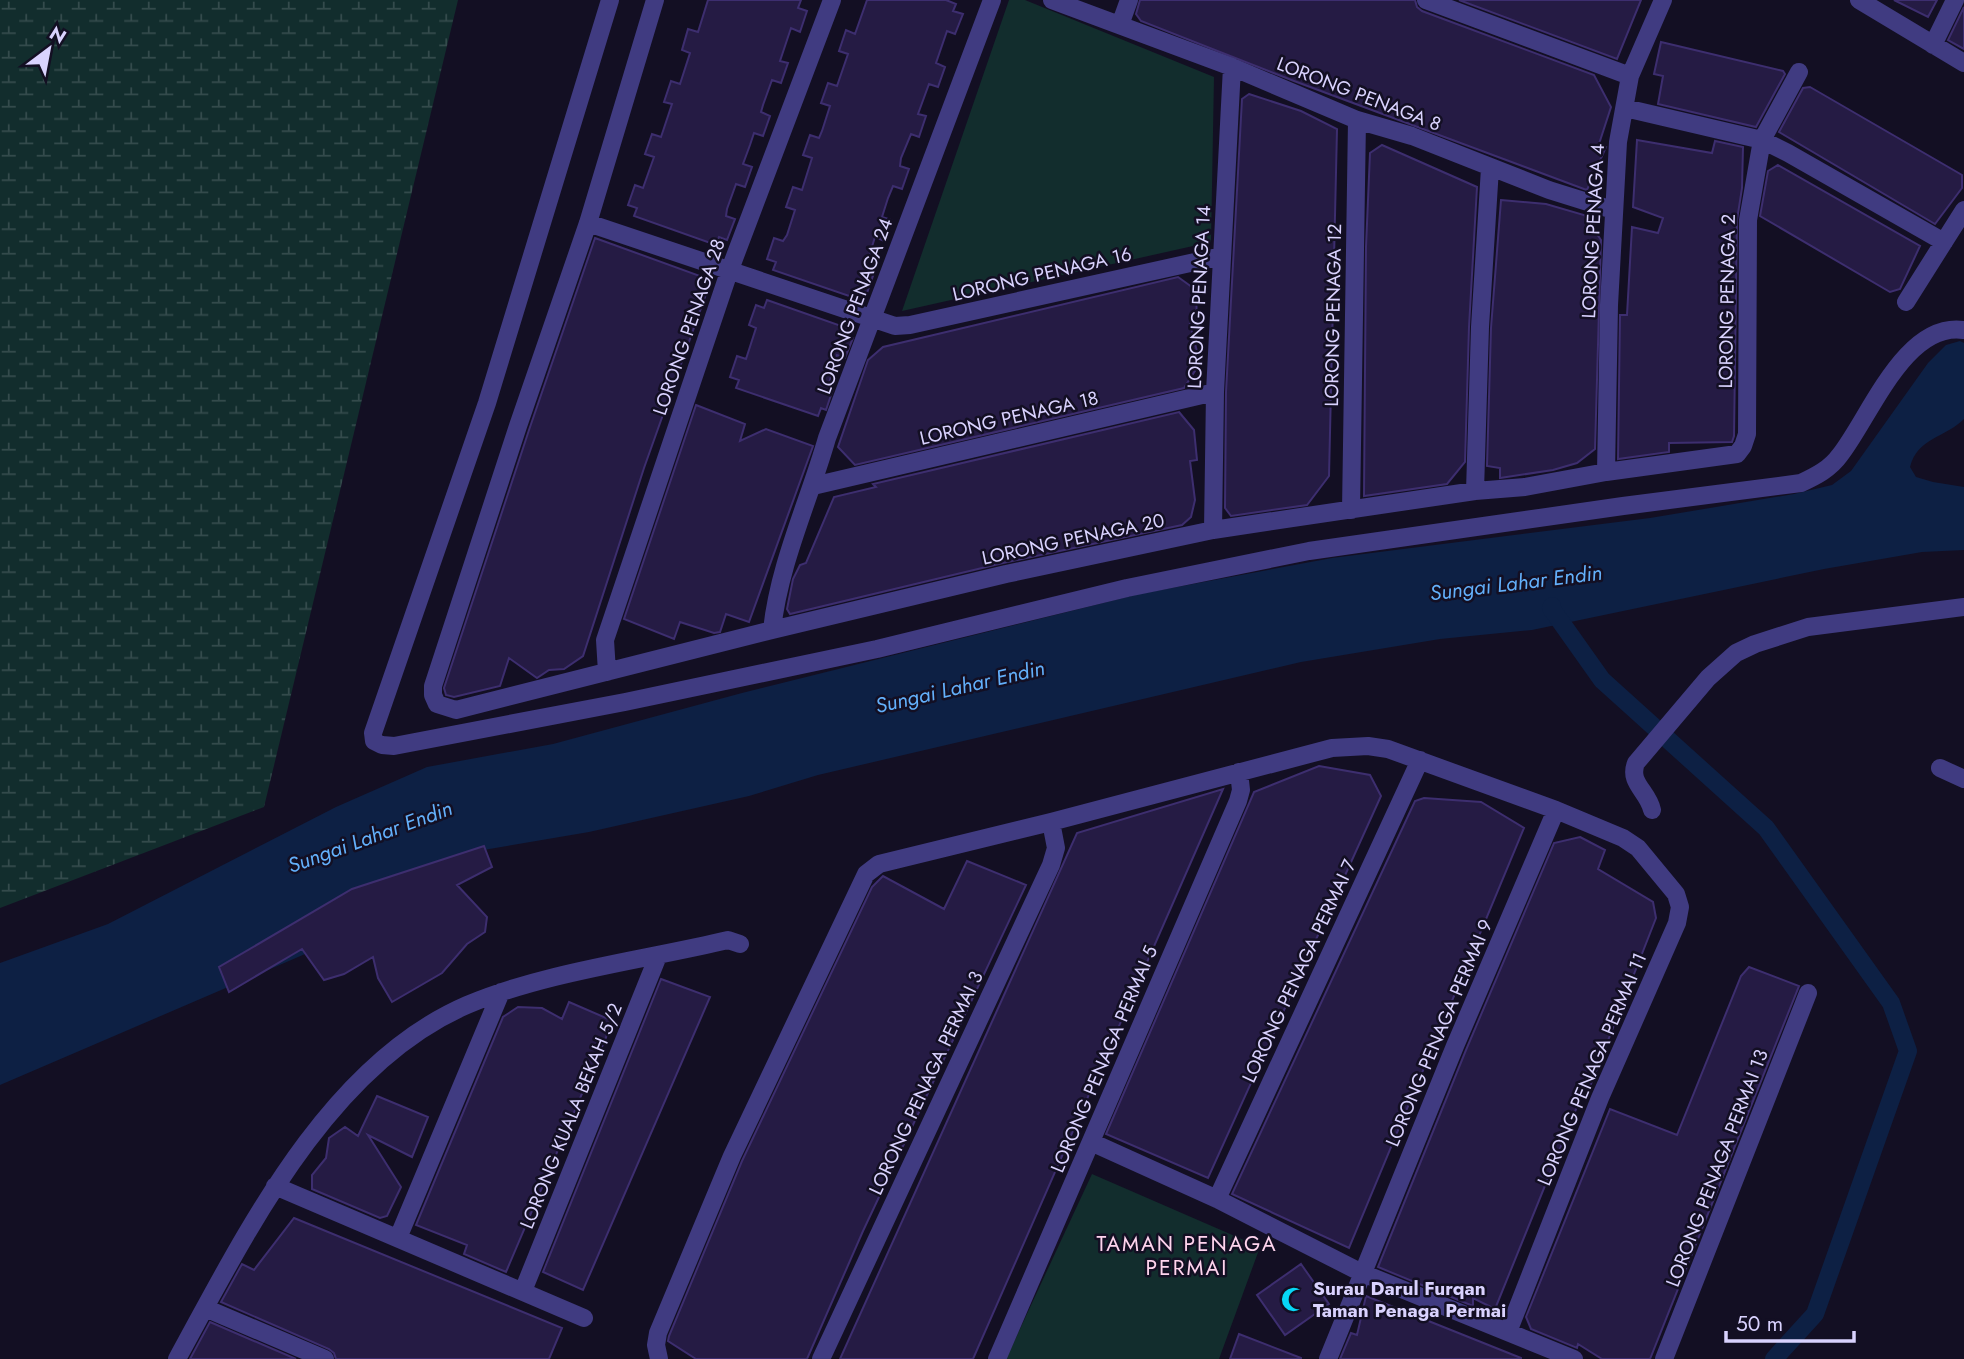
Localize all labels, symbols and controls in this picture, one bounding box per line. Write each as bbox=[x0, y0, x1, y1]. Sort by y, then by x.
north arrow bbox=[14, 14, 84, 84]
text: N bbox=[44, 20, 71, 50]
street label: LORONG PENAGA 8 bbox=[1273, 50, 1445, 138]
street label: LORONG PENAGA 4 bbox=[1575, 143, 1611, 319]
street label: LORONG PENAGA 14 bbox=[1181, 205, 1217, 389]
street label: LORONG PENAGA 2 bbox=[1712, 213, 1742, 389]
street label: LORONG PENAGA 24 bbox=[811, 214, 899, 398]
street label: LORONG PENAGA 12 bbox=[1318, 223, 1348, 407]
street label: LORONG PENAGA 28 bbox=[646, 235, 732, 419]
street label: LORONG PENAGA 16 bbox=[950, 240, 1134, 308]
street label: LORONG PENAGA 18 bbox=[917, 384, 1101, 452]
street label: LORONG PENAGA 20 bbox=[979, 506, 1167, 572]
water label: Sungai Lahar Endin bbox=[1428, 558, 1604, 608]
water label: Sungai Lahar Endin bbox=[872, 653, 1048, 721]
water label: Sungai Lahar Endin bbox=[283, 793, 457, 881]
street label: LORONG PENAGA PERMAI 7 bbox=[1235, 855, 1363, 1087]
street label: LORONG PENAGA PERMAI 9 bbox=[1379, 915, 1499, 1151]
street label: LORONG PENAGA PERMAI 5 bbox=[1044, 941, 1164, 1177]
street label: LORONG PENAGA PERMAI 11 bbox=[1531, 948, 1653, 1190]
street label: LORONG PENAGA PERMAI 3 bbox=[862, 967, 990, 1199]
street label: LORONG KUALA BEKAH 5/2 bbox=[513, 999, 629, 1233]
street label: LORONG PENAGA PERMAI 13 bbox=[1659, 1045, 1775, 1291]
district label: TAMAN PENAGA PERMAI bbox=[1096, 1229, 1278, 1283]
place label: Surau Darul Furqan Taman Penaga Permai bbox=[1313, 1275, 1506, 1324]
mosque icon: Surau Darul Furqan Taman Penaga Permai bbox=[1279, 1285, 1307, 1313]
scale bar bbox=[1726, 1300, 1854, 1344]
text: 50 m bbox=[1736, 1309, 1783, 1339]

